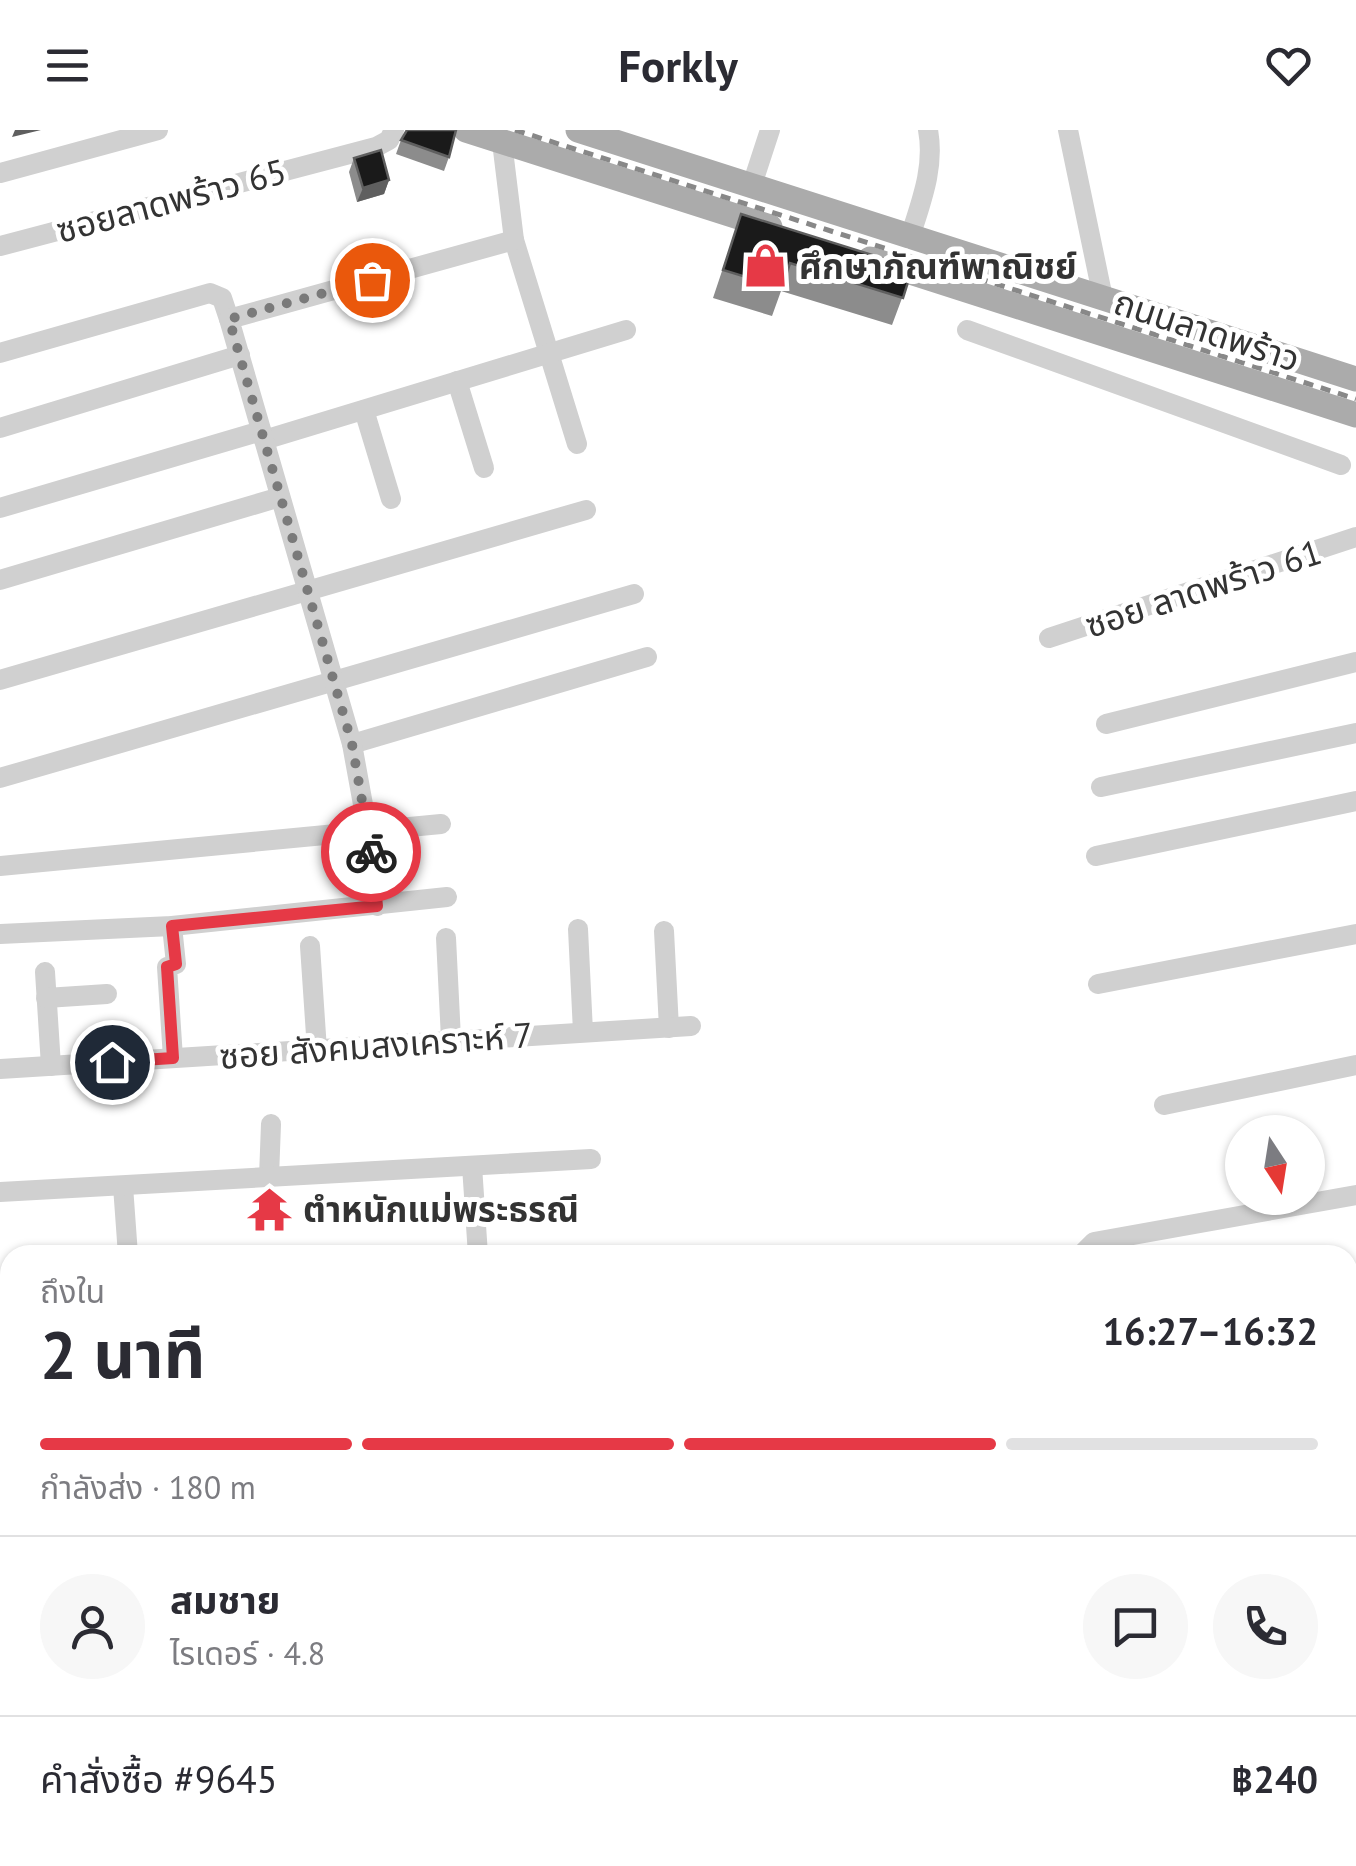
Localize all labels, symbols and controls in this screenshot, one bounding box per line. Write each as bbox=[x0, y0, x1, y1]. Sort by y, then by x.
text: Forkly bbox=[618, 36, 738, 94]
icon: menu bbox=[40, 38, 95, 93]
icon: heart bbox=[1261, 38, 1316, 93]
street label: ซอยลาดพร้าว 65 bbox=[51, 147, 291, 253]
pin bbox=[330, 238, 415, 323]
shop icon: ศึกษาภัณฑ์พาณิชย์ bbox=[742, 242, 790, 290]
place label: ศึกษาภัณฑ์พาณิชย์ bbox=[799, 243, 1077, 289]
icon: bag bbox=[345, 253, 400, 308]
street label: ถนนลาดพร้าว bbox=[1108, 278, 1306, 382]
street label: ซอย ลาดพร้าว 61 bbox=[1079, 528, 1327, 648]
courier bbox=[321, 802, 421, 902]
icon: bike bbox=[344, 825, 399, 880]
street label: ซอย สังคมสงเคราะห์ 7 bbox=[218, 1011, 534, 1079]
pin bbox=[70, 1020, 155, 1105]
icon: home bbox=[85, 1035, 140, 1090]
north arrow bbox=[1225, 1115, 1325, 1215]
map controls bbox=[1225, 1115, 1325, 1215]
temple icon: ตำหนักแม่พระธรณี bbox=[246, 1185, 294, 1233]
place label: ตำหนักแม่พระธรณี bbox=[303, 1186, 579, 1232]
text: ถึงใน bbox=[40, 1270, 105, 1312]
text: 16:27–16:32 bbox=[1103, 1306, 1318, 1355]
text: 2 นาที bbox=[40, 1312, 205, 1396]
text: กำลังส่ง · 180 m bbox=[40, 1466, 256, 1508]
button: person bbox=[40, 1574, 145, 1679]
button: chat bbox=[1083, 1574, 1188, 1679]
button: phone bbox=[1213, 1574, 1318, 1679]
text: สมชาย bbox=[170, 1575, 280, 1624]
text: ไรเดอร์ · 4.8 bbox=[170, 1632, 325, 1674]
text: คำสั่งซื้อ #9645 bbox=[40, 1754, 278, 1803]
text: ฿240 bbox=[1231, 1754, 1318, 1803]

